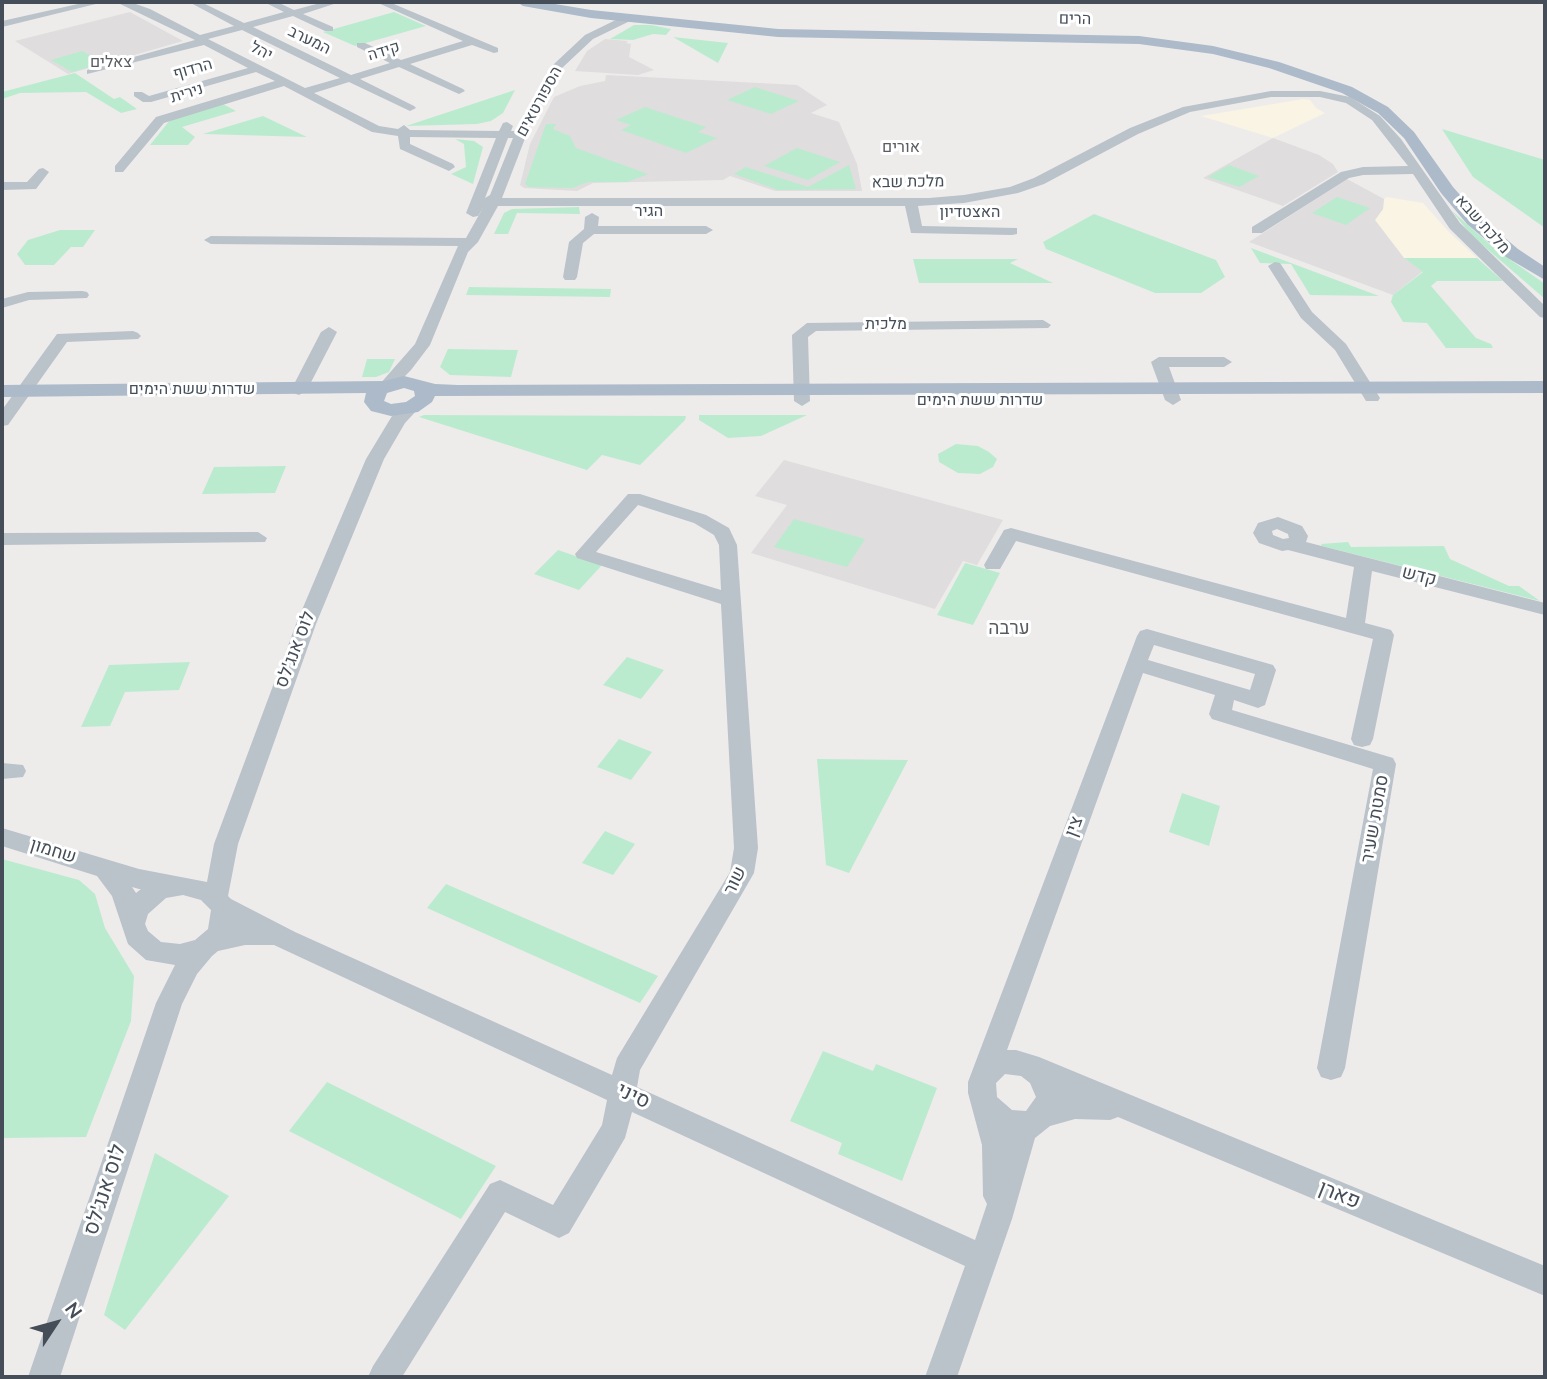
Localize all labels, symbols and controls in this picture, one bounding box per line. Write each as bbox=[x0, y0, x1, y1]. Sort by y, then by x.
street label: הרים bbox=[1059, 10, 1091, 30]
street label: המערב bbox=[285, 22, 333, 60]
street label: יהל bbox=[247, 38, 275, 66]
street label: קידה bbox=[366, 38, 402, 66]
district label: צאלים bbox=[90, 53, 132, 73]
street label: הרדוף bbox=[171, 55, 215, 85]
street label: הספורטאים bbox=[513, 64, 567, 140]
street label: נירית bbox=[168, 80, 206, 108]
district label: אורים bbox=[882, 138, 920, 158]
street label: מלכת שבא bbox=[872, 173, 944, 193]
street label: מלכת שבא bbox=[1451, 192, 1513, 258]
street label: הגיר bbox=[635, 202, 663, 222]
street label: האצטדיון bbox=[940, 203, 1000, 223]
street label: מלכית bbox=[865, 315, 907, 335]
street label: שדרות ששת הימים bbox=[129, 380, 255, 400]
street label: שדרות ששת הימים bbox=[917, 391, 1043, 411]
street label: קדש bbox=[1399, 562, 1439, 592]
street label: לוס אנג'לס bbox=[272, 609, 320, 691]
district label: ערבה bbox=[988, 618, 1030, 640]
street label: סמטת שעיר bbox=[1358, 773, 1394, 865]
street label: צין bbox=[1061, 814, 1089, 840]
street label: שחמון bbox=[27, 835, 79, 869]
street label: שור bbox=[720, 863, 752, 899]
street label: סיני bbox=[612, 1078, 654, 1116]
street label: לוס אנג'לס bbox=[80, 1142, 132, 1238]
street label: פארן bbox=[1314, 1176, 1364, 1216]
north arrow bbox=[21, 1288, 91, 1358]
text: N bbox=[58, 1297, 88, 1324]

